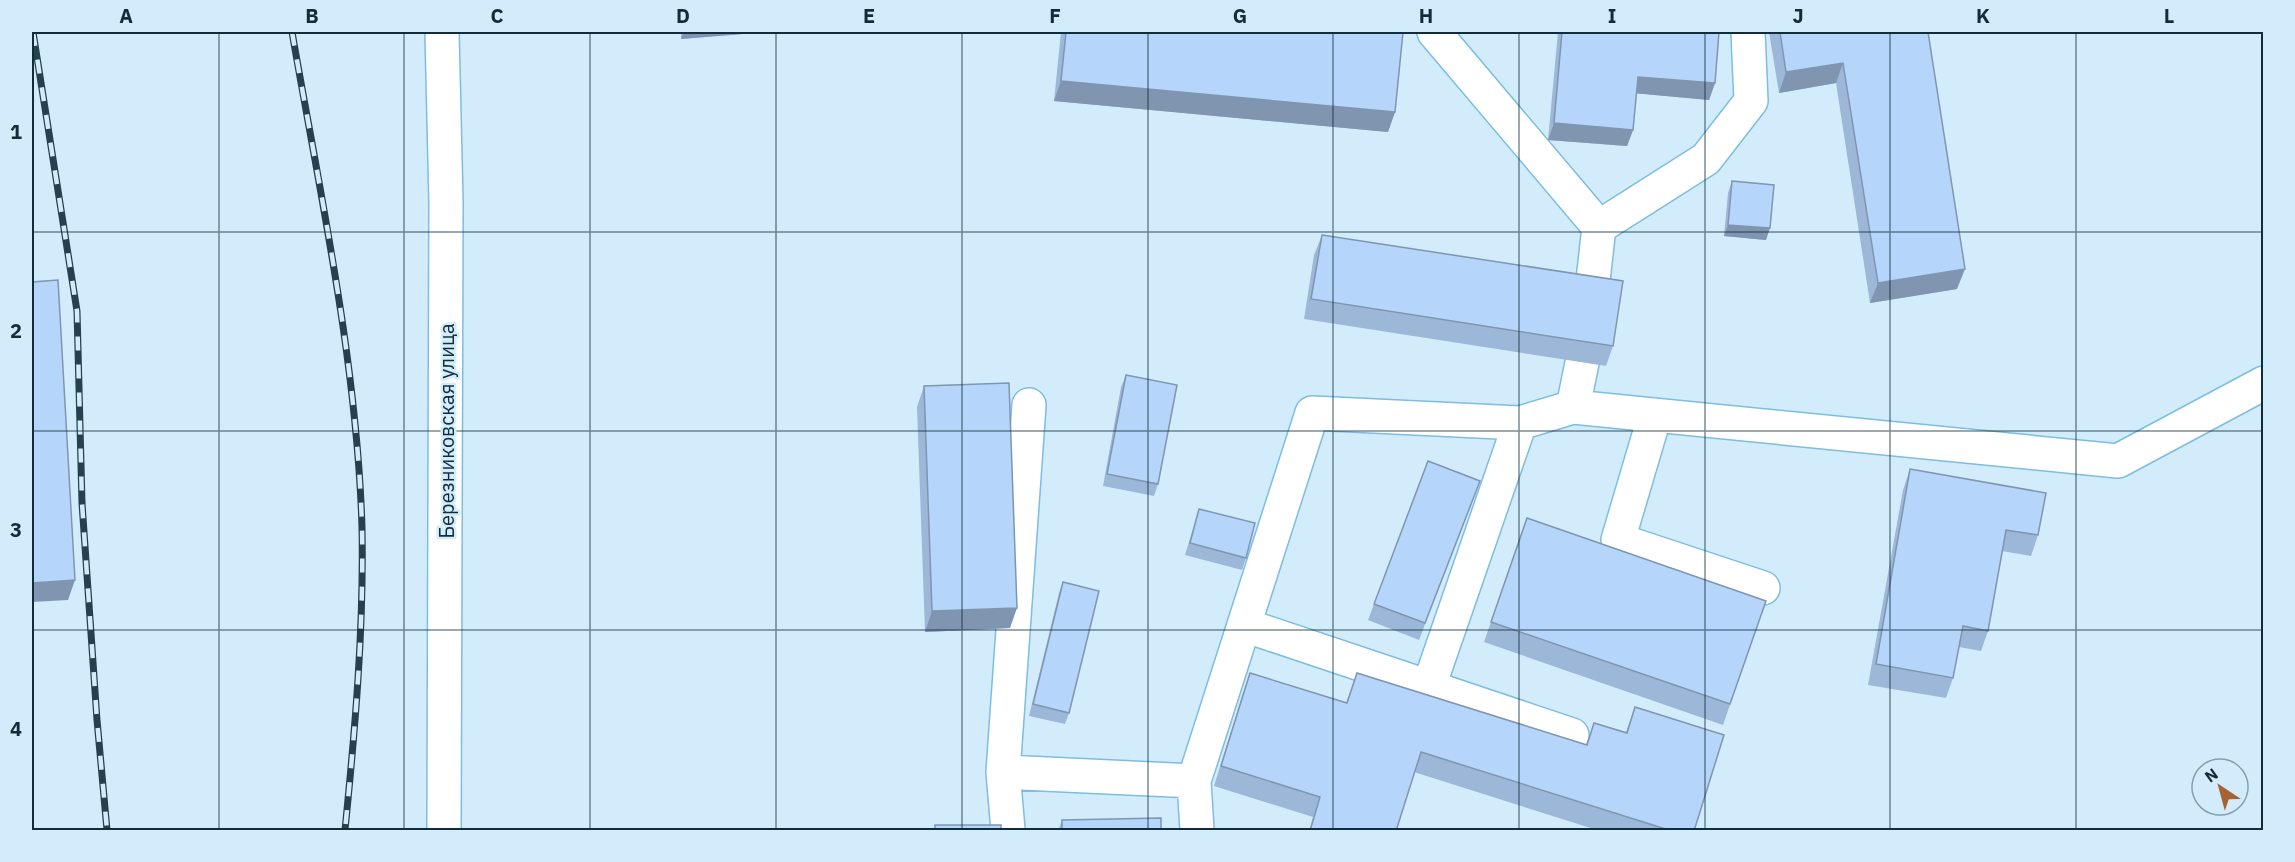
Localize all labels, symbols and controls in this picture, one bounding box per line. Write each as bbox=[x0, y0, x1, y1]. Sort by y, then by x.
text: A bbox=[119, 2, 133, 29]
text: B bbox=[305, 2, 319, 29]
text: C bbox=[490, 2, 504, 29]
text: D bbox=[676, 2, 690, 29]
text: E bbox=[863, 2, 875, 29]
text: F bbox=[1049, 2, 1061, 29]
text: G bbox=[1233, 2, 1247, 29]
text: H bbox=[1419, 2, 1433, 29]
text: I bbox=[1608, 2, 1616, 29]
text: J bbox=[1792, 2, 1804, 29]
text: K bbox=[1976, 2, 1990, 29]
text: L bbox=[2164, 2, 2174, 29]
text: 1 bbox=[10, 118, 22, 145]
text: 2 bbox=[10, 317, 22, 344]
street label: Березниковская улица bbox=[433, 323, 460, 539]
text: 3 bbox=[10, 516, 22, 543]
text: 4 bbox=[10, 715, 22, 742]
north arrow bbox=[2190, 757, 2250, 817]
text: N bbox=[2201, 763, 2222, 786]

